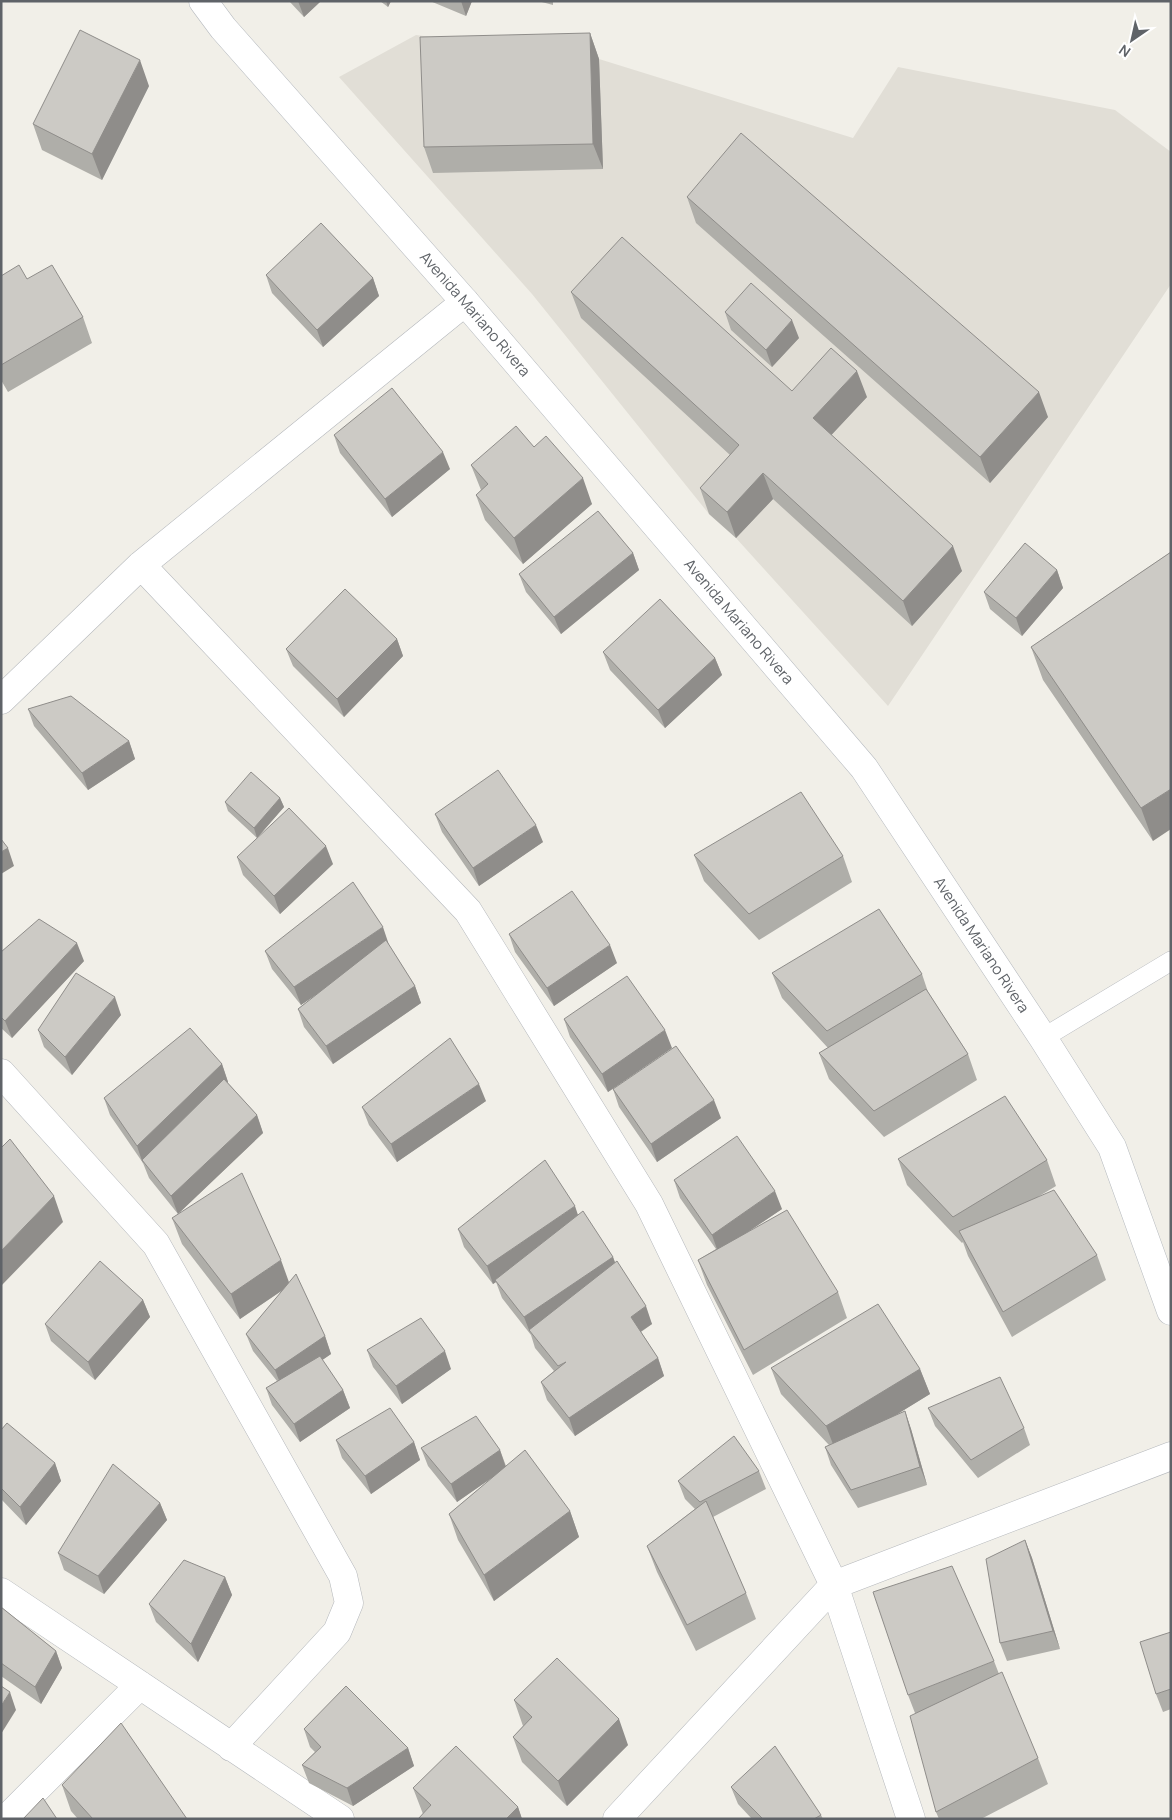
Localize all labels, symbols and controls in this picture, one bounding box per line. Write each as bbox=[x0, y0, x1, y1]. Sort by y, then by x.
north arrow bbox=[1107, 15, 1157, 65]
text: N bbox=[1115, 41, 1134, 62]
street label: Avenida Mariano Rivera bbox=[415, 247, 535, 381]
street label: Avenida Mariano Rivera bbox=[679, 554, 799, 689]
street label: Avenida Mariano Rivera bbox=[929, 873, 1034, 1017]

